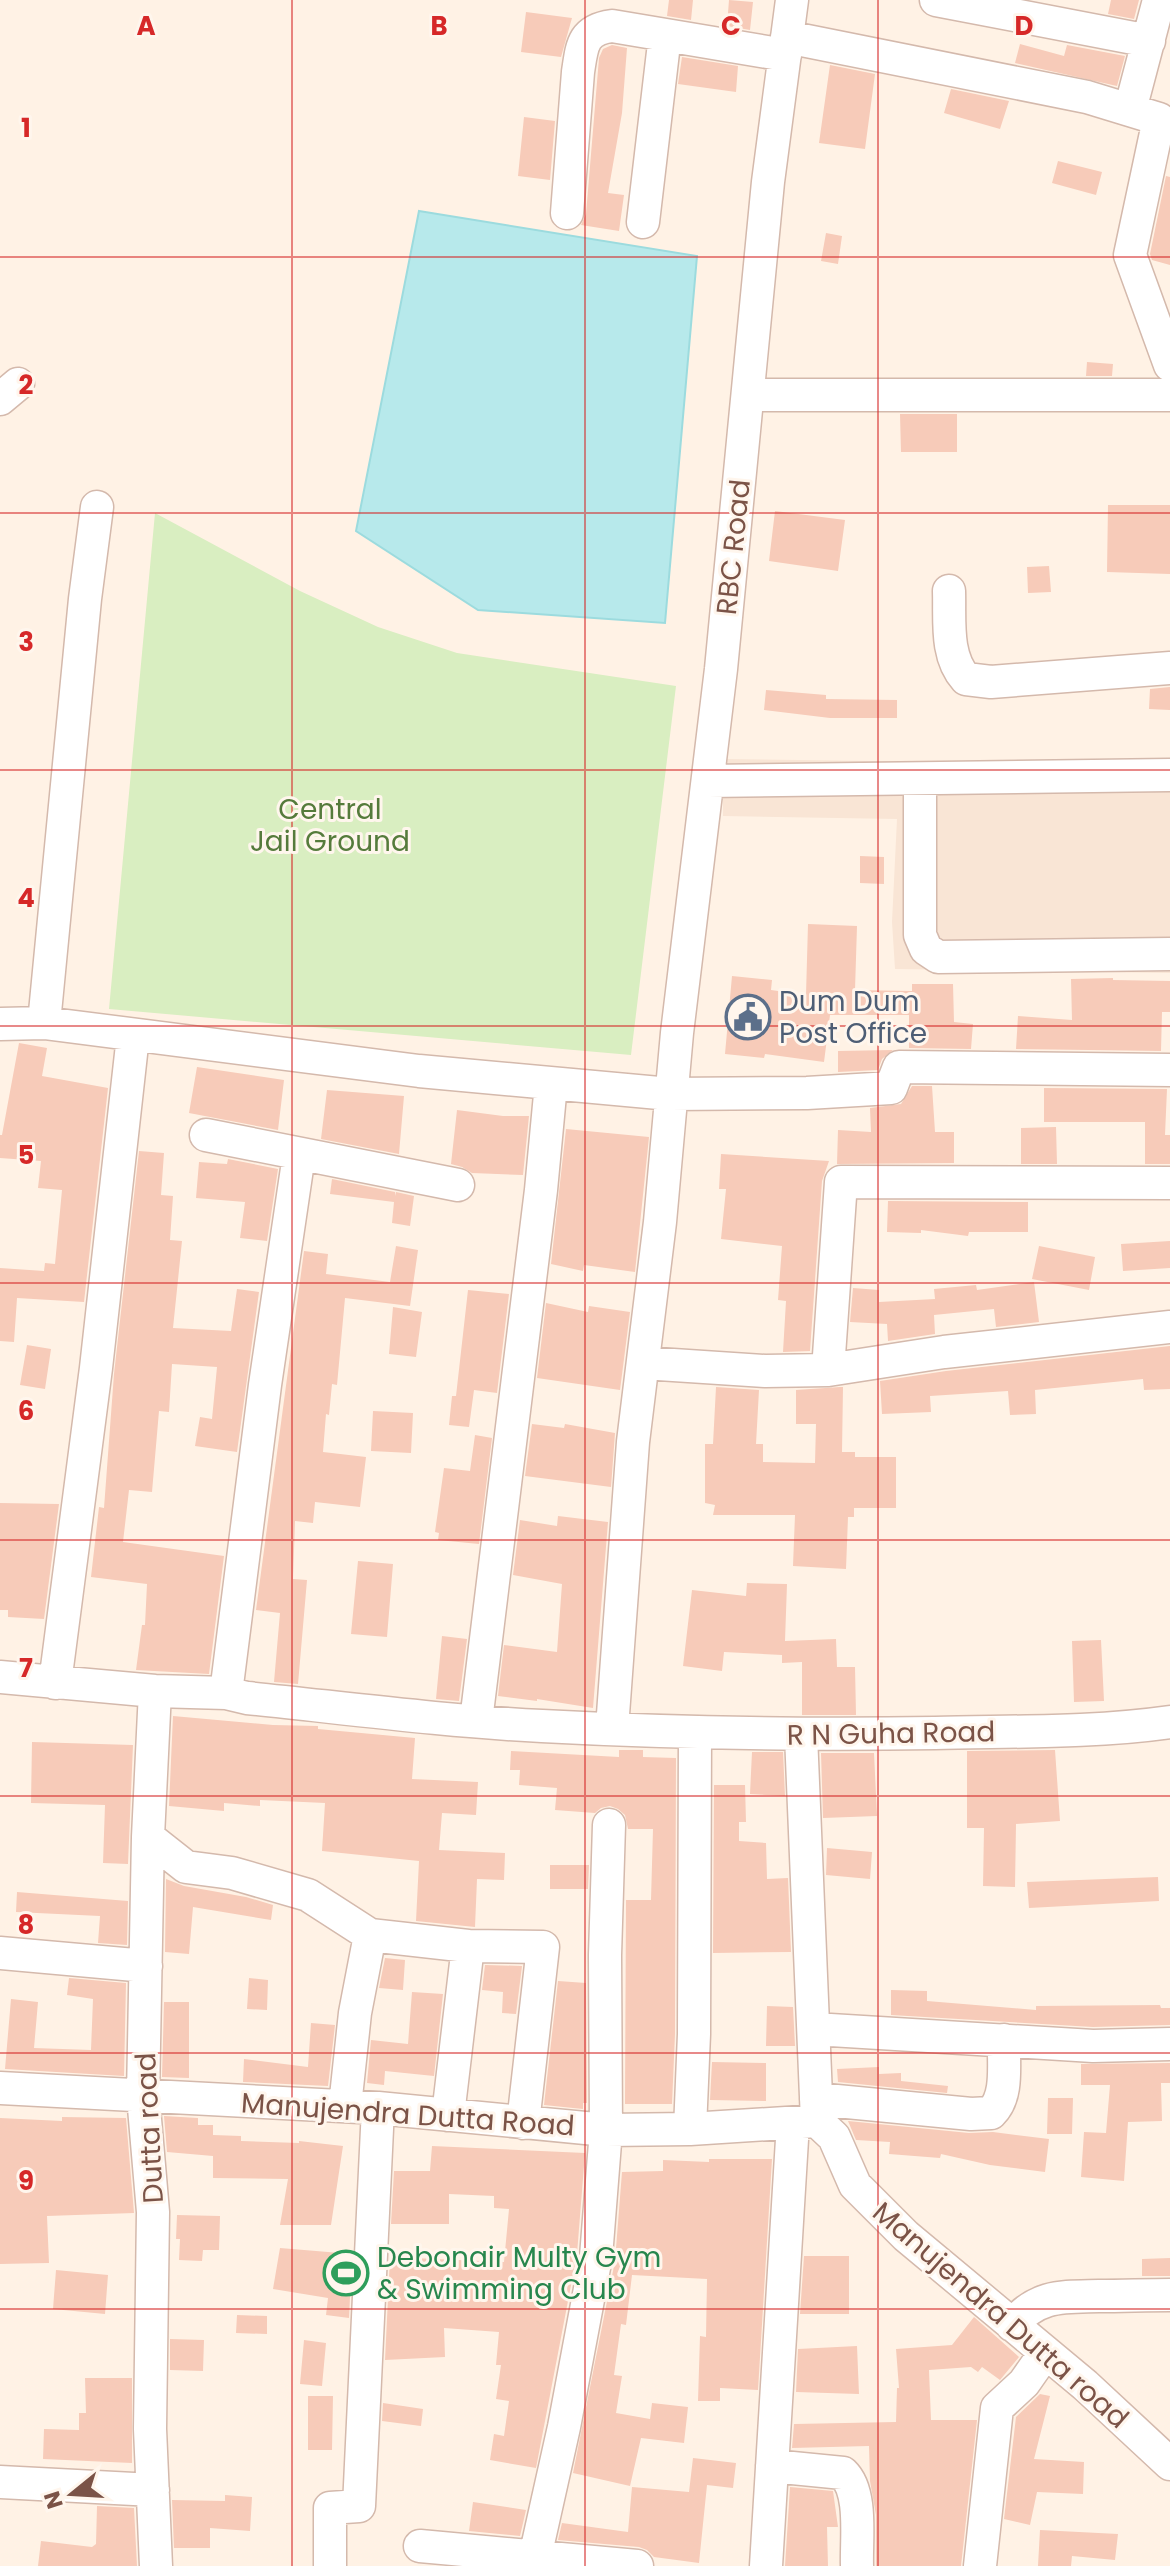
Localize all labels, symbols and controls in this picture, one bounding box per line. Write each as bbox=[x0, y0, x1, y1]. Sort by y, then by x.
text: A bbox=[136, 8, 156, 44]
text: B bbox=[430, 8, 448, 44]
text: C bbox=[721, 8, 741, 44]
text: D bbox=[1015, 8, 1034, 44]
text: 1 bbox=[21, 110, 31, 146]
text: 2 bbox=[19, 367, 34, 403]
street label: RBC Road bbox=[707, 477, 760, 617]
text: 3 bbox=[18, 624, 34, 660]
park label: Central Jail Ground bbox=[250, 790, 410, 861]
text: 4 bbox=[17, 880, 35, 916]
place label: Dum Dum Post Office bbox=[779, 982, 927, 1053]
public building icon: Dum Dum Post Office bbox=[724, 993, 772, 1041]
text: 5 bbox=[18, 1137, 34, 1173]
text: 6 bbox=[18, 1393, 34, 1429]
text: 7 bbox=[19, 1650, 33, 1686]
street label: R N Guha Road bbox=[786, 1712, 996, 1755]
text: 8 bbox=[18, 1907, 34, 1943]
street label: Dutta road bbox=[126, 2052, 173, 2204]
street label: Manujendra Dutta Road bbox=[240, 2083, 576, 2146]
text: 9 bbox=[18, 2163, 34, 2199]
street label: Manujendra Dutta road bbox=[864, 2193, 1137, 2438]
place label: Debonair Multy Gym & Swimming Club bbox=[377, 2238, 661, 2309]
sports icon: Debonair Multy Gym & Swimming Club bbox=[322, 2249, 370, 2297]
north arrow bbox=[32, 2454, 112, 2534]
text: N bbox=[36, 2487, 71, 2513]

